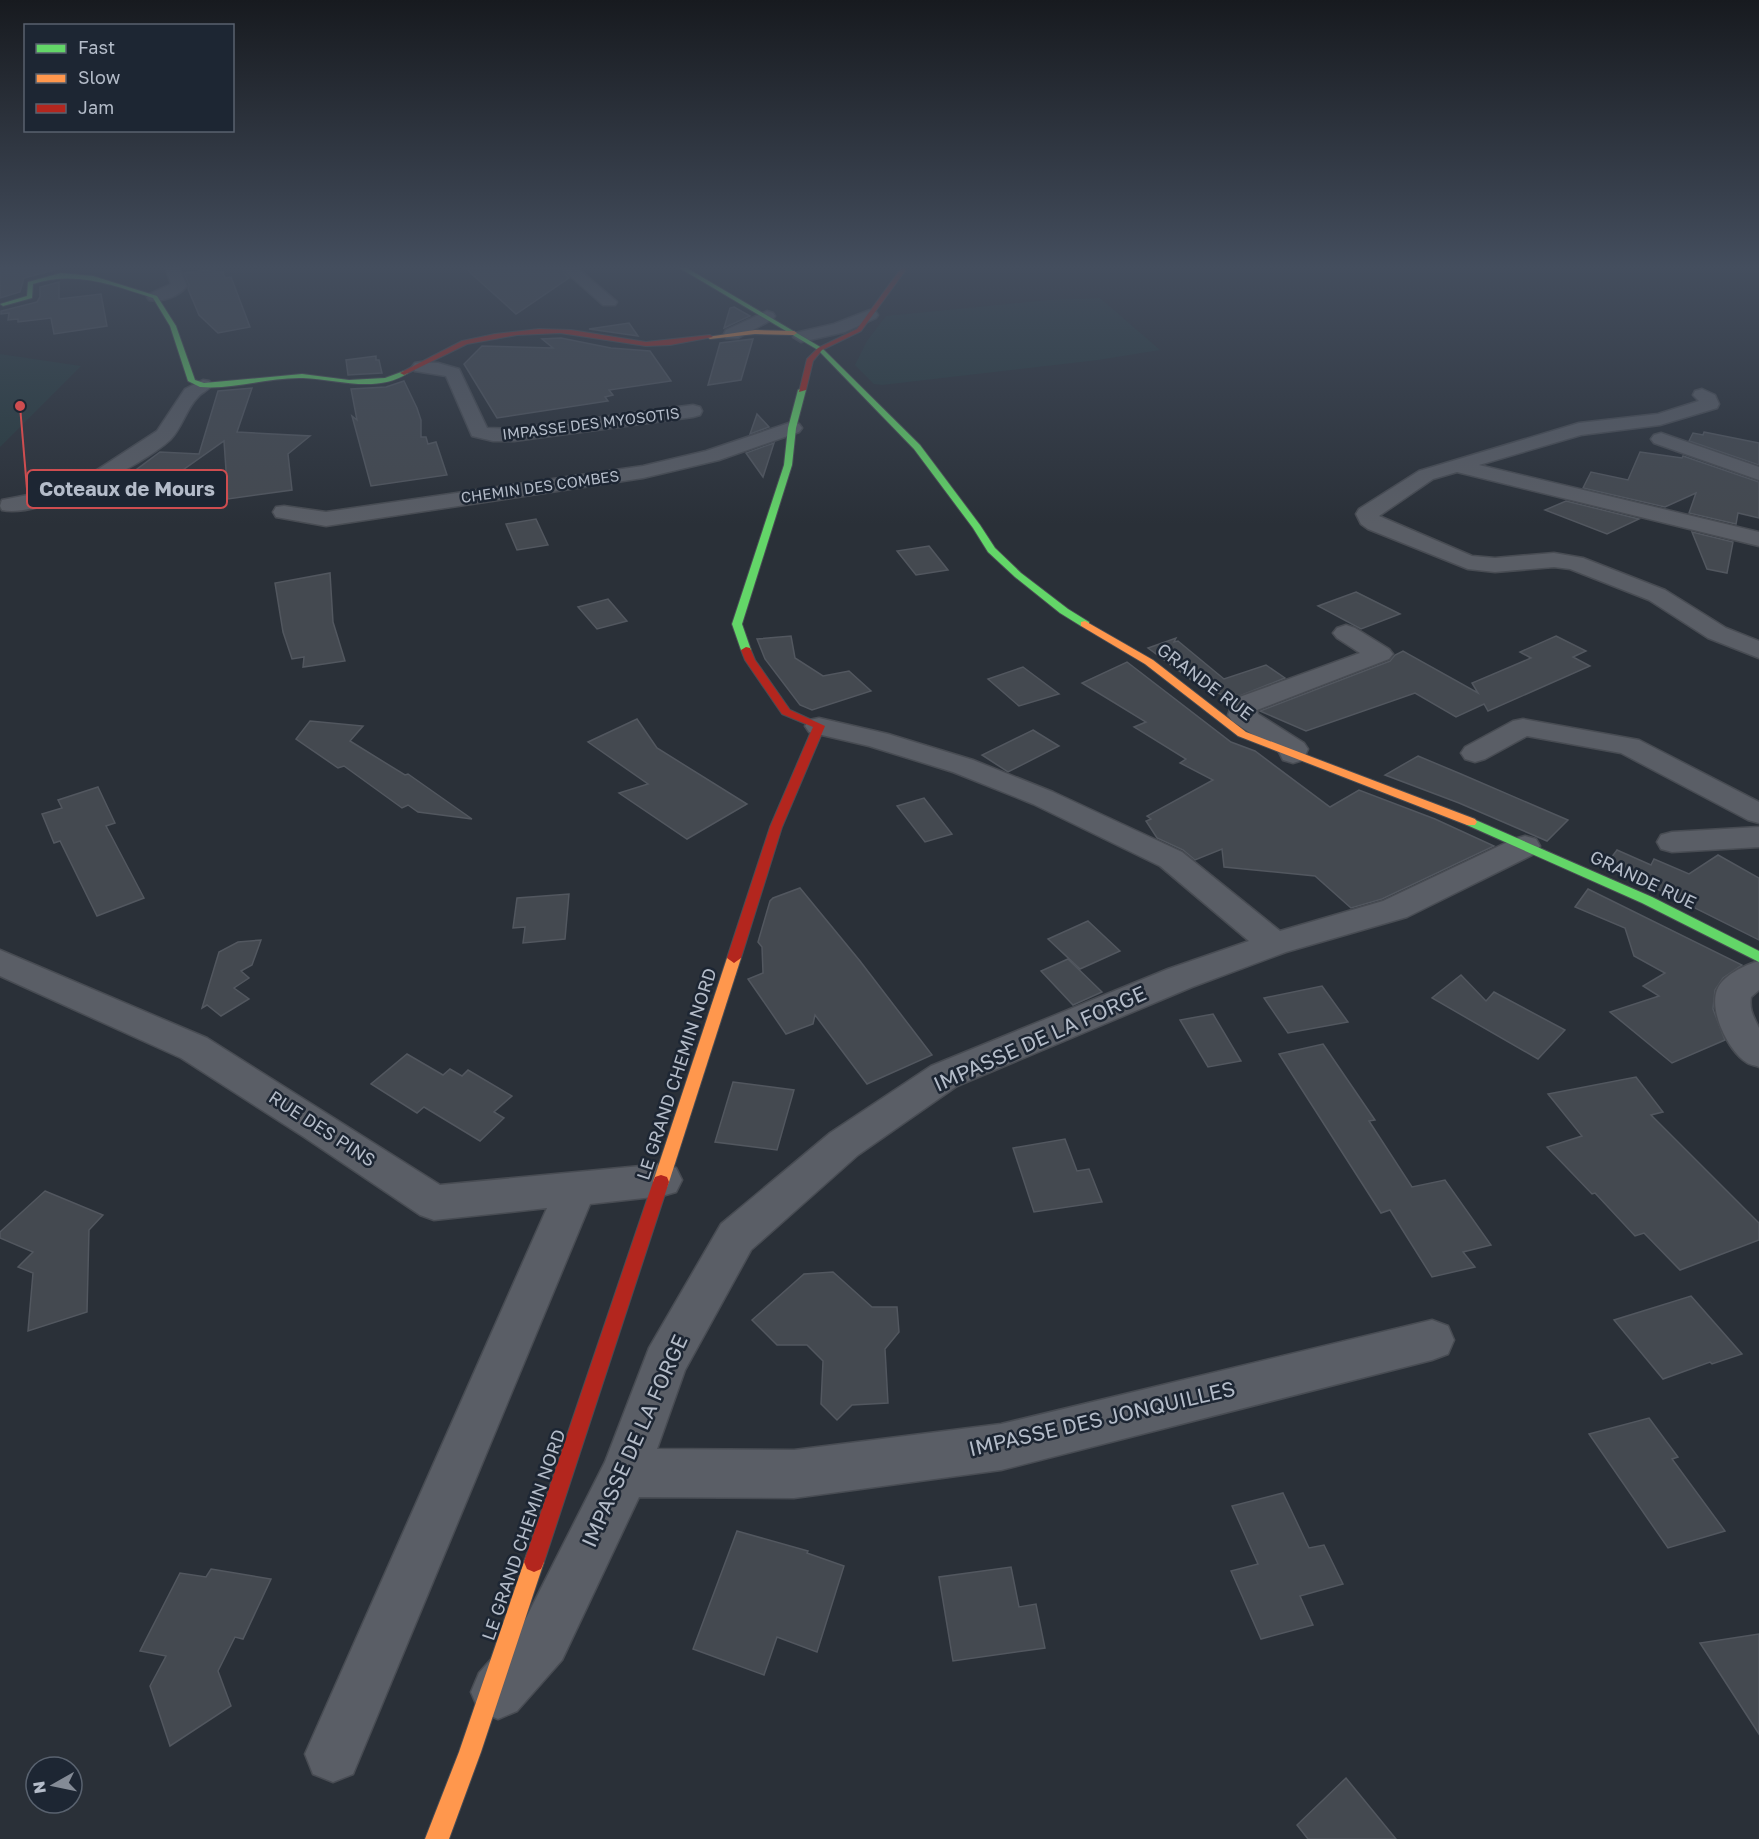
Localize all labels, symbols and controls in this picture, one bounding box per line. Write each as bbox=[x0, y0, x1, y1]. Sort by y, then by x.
legend bbox=[24, 24, 234, 132]
text: Fast bbox=[78, 36, 115, 58]
text: Slow bbox=[78, 66, 121, 88]
text: Jam bbox=[78, 96, 114, 118]
street label: IMPASSE DES MYOSOTIS bbox=[501, 403, 681, 443]
street label: CHEMIN DES COMBES bbox=[460, 466, 620, 506]
callout: Coteaux de Mours bbox=[27, 470, 227, 508]
text: Coteaux de Mours bbox=[39, 476, 215, 500]
street label: GRANDE RUE bbox=[1153, 638, 1258, 725]
street label: GRANDE RUE bbox=[1587, 845, 1700, 913]
street label: LE GRAND CHEMIN NORD bbox=[631, 965, 721, 1182]
street label: IMPASSE DE LA FORGE bbox=[929, 979, 1150, 1097]
street label: RUE DES PINS bbox=[265, 1085, 380, 1171]
street label: IMPASSE DE LA FORGE bbox=[575, 1330, 693, 1551]
street label: IMPASSE DES JONQUILLES bbox=[966, 1375, 1237, 1461]
street label: LE GRAND CHEMIN NORD bbox=[477, 1426, 570, 1643]
north arrow bbox=[24, 1755, 84, 1815]
text: N bbox=[28, 1780, 50, 1795]

